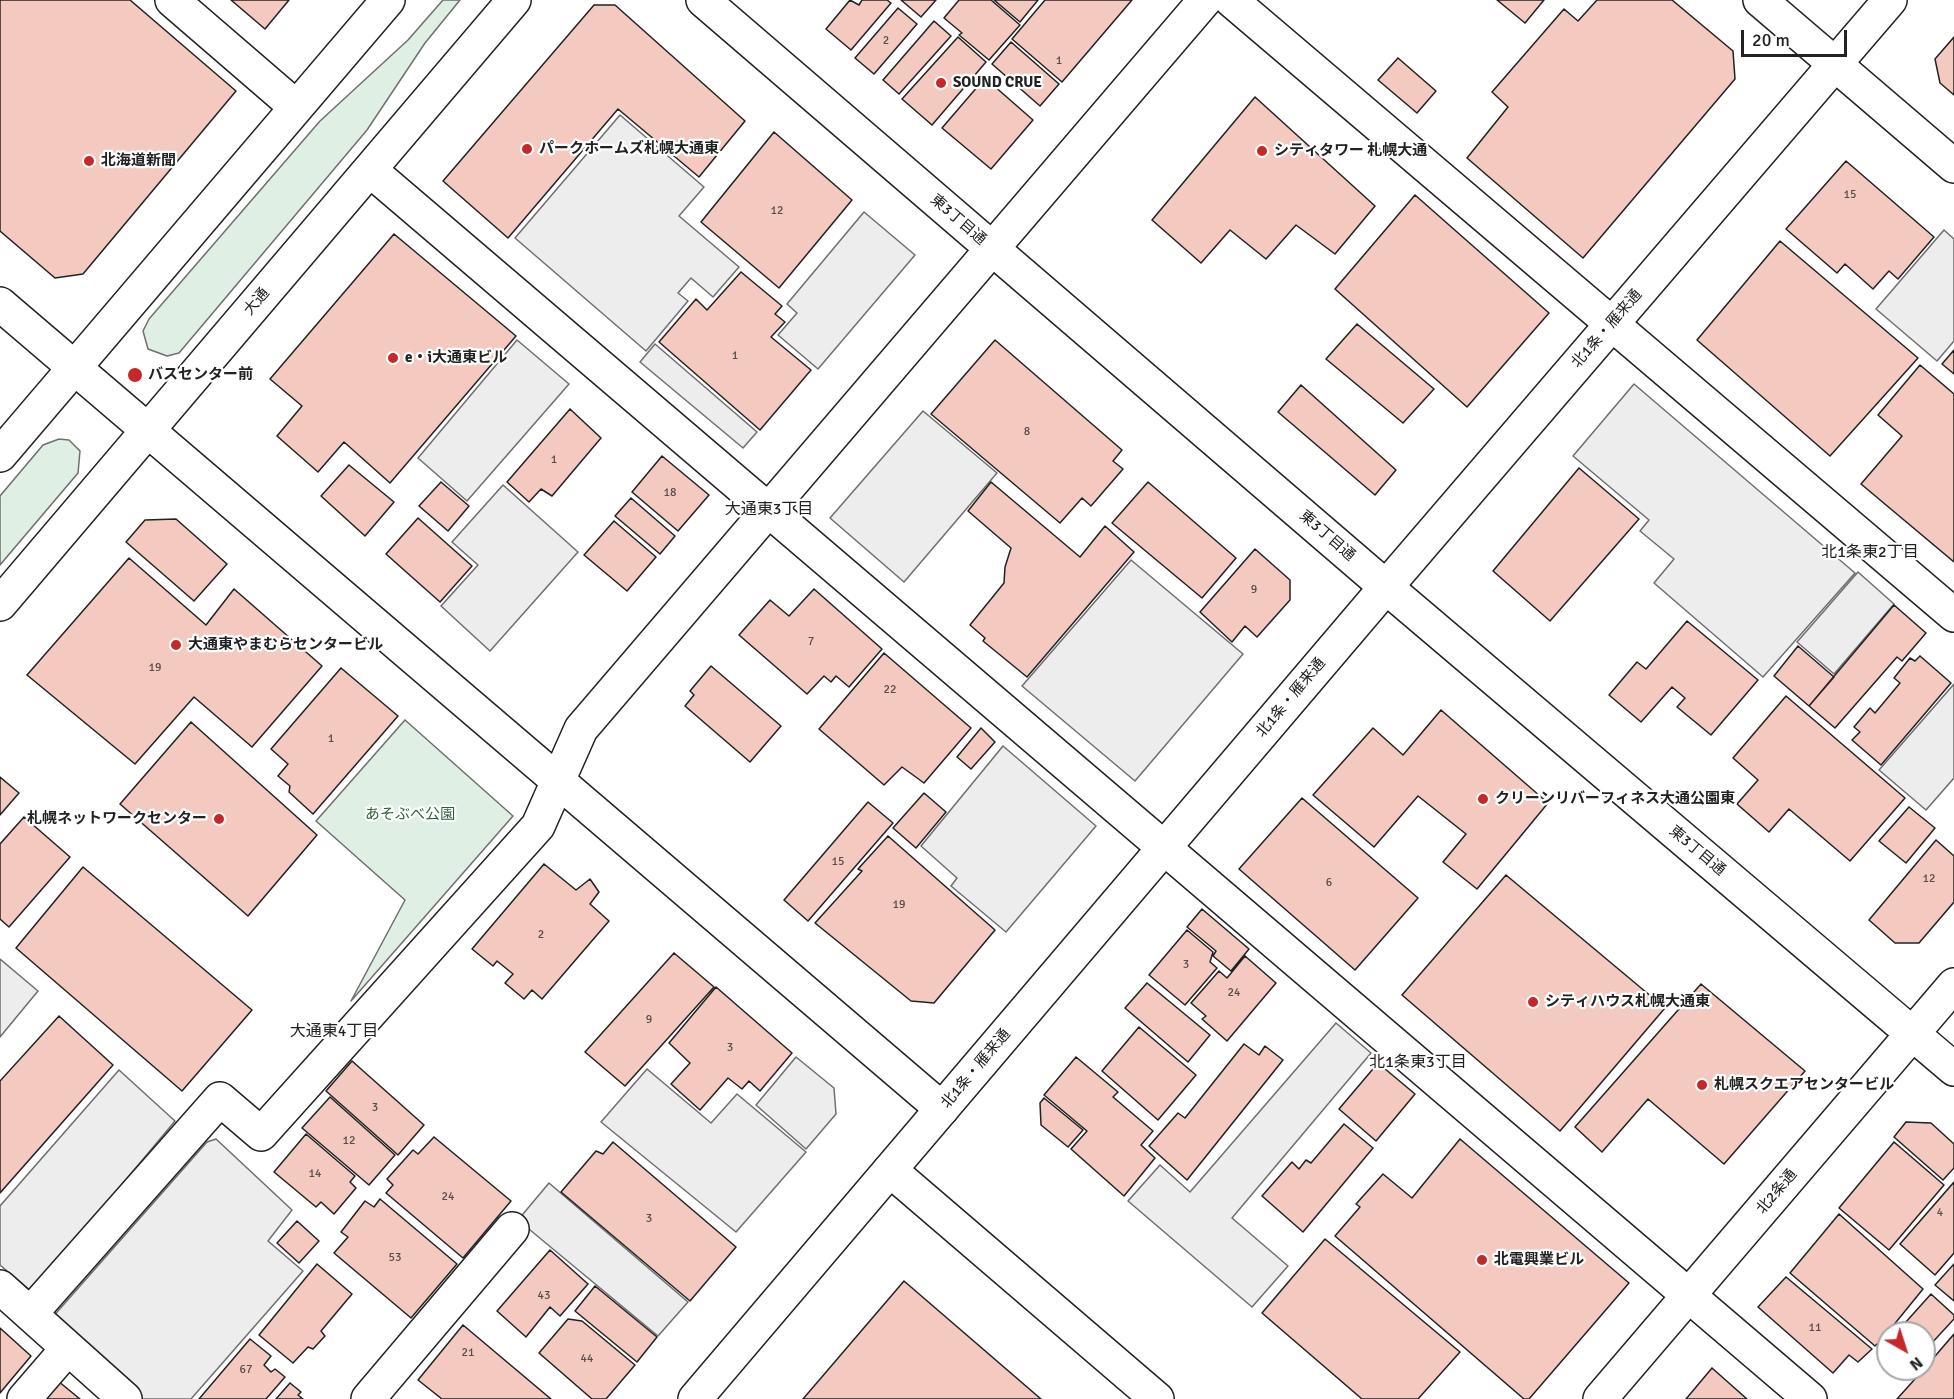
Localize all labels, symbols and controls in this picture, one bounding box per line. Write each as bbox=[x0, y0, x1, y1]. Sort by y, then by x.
scale bar bbox=[1744, 18, 1850, 56]
text: 20 m bbox=[1752, 29, 1790, 51]
house number: 2 bbox=[883, 34, 889, 48]
house number: 1 bbox=[1056, 54, 1062, 68]
place label: SOUND CRUE bbox=[953, 74, 1042, 92]
marker: SOUND CRUE bbox=[934, 76, 948, 90]
place label: パークホームズ札幌大通東 bbox=[539, 140, 719, 158]
marker: パークホームズ札幌大通東 bbox=[520, 142, 534, 156]
place label: シティタワー 札幌大通 bbox=[1274, 142, 1427, 160]
marker: シティタワー 札幌大通 bbox=[1255, 144, 1269, 158]
place label: 北海道新聞 bbox=[101, 152, 176, 170]
marker: 北海道新聞 bbox=[82, 154, 96, 168]
house number: 15 bbox=[1844, 188, 1856, 202]
street label: 東3丁目通 bbox=[926, 191, 990, 249]
house number: 12 bbox=[771, 204, 783, 218]
street label: 大通 bbox=[240, 285, 274, 319]
street label: 北1条・雁来通 bbox=[1568, 286, 1646, 372]
place label: e・i大通東ビル bbox=[405, 349, 507, 367]
house number: 1 bbox=[732, 349, 738, 363]
marker: e・i大通東ビル bbox=[386, 351, 400, 365]
marker: バスセンター前 bbox=[126, 366, 144, 384]
place label: バスセンター前 bbox=[148, 366, 253, 384]
house number: 8 bbox=[1024, 425, 1030, 439]
house number: 1 bbox=[551, 453, 557, 467]
house number: 18 bbox=[664, 486, 676, 500]
district label: 大通東3丁目 bbox=[725, 500, 813, 520]
street label: 東3丁目通 bbox=[1295, 507, 1359, 565]
district label: 北1条東2丁目 bbox=[1821, 543, 1919, 563]
house number: 9 bbox=[1251, 583, 1257, 597]
house number: 7 bbox=[808, 635, 814, 649]
place label: 大通東やまむらセンタービル bbox=[188, 636, 383, 654]
marker: 大通東やまむらセンタービル bbox=[169, 638, 183, 652]
street label: 北1条・雁来通 bbox=[1253, 655, 1329, 741]
house number: 19 bbox=[149, 661, 161, 675]
house number: 22 bbox=[884, 683, 896, 697]
house number: 1 bbox=[328, 732, 334, 746]
place label: クリーンリバーフィネス大通公園東 bbox=[1495, 790, 1735, 808]
marker: クリーンリバーフィネス大通公園東 bbox=[1476, 792, 1490, 806]
park label: あそぶべ公園 bbox=[365, 806, 455, 824]
place label: 札幌ネットワークセンター bbox=[27, 810, 207, 828]
marker: 札幌ネットワークセンター bbox=[212, 812, 226, 826]
street label: 東3丁目通 bbox=[1665, 822, 1729, 880]
house number: 15 bbox=[832, 855, 844, 869]
house number: 12 bbox=[1923, 872, 1935, 886]
house number: 6 bbox=[1326, 876, 1332, 890]
house number: 19 bbox=[893, 898, 905, 912]
house number: 2 bbox=[538, 928, 544, 942]
house number: 3 bbox=[1183, 958, 1189, 972]
house number: 24 bbox=[1228, 986, 1240, 1000]
place label: シティハウス札幌大通東 bbox=[1545, 993, 1710, 1011]
marker: シティハウス札幌大通東 bbox=[1526, 995, 1540, 1009]
house number: 9 bbox=[646, 1013, 652, 1027]
district label: 大通東4丁目 bbox=[290, 1022, 378, 1042]
street label: 北1条・雁来通 bbox=[938, 1026, 1014, 1112]
house number: 3 bbox=[727, 1041, 733, 1055]
district label: 北1条東3丁目 bbox=[1369, 1053, 1467, 1073]
place label: 札幌スクエアセンタービル bbox=[1714, 1076, 1894, 1094]
marker: 札幌スクエアセンタービル bbox=[1695, 1078, 1709, 1092]
house number: 3 bbox=[372, 1101, 378, 1115]
house number: 12 bbox=[343, 1134, 355, 1148]
street label: 北2条通 bbox=[1753, 1166, 1801, 1218]
house number: 14 bbox=[309, 1167, 321, 1181]
house number: 24 bbox=[442, 1190, 454, 1204]
house number: 4 bbox=[1937, 1206, 1943, 1220]
house number: 3 bbox=[646, 1212, 652, 1226]
house number: 53 bbox=[389, 1251, 401, 1265]
place label: 北電興業ビル bbox=[1494, 1251, 1584, 1269]
marker: 北電興業ビル bbox=[1475, 1253, 1489, 1267]
house number: 43 bbox=[538, 1289, 550, 1303]
house number: 11 bbox=[1809, 1321, 1821, 1335]
north arrow bbox=[1876, 1321, 1936, 1381]
house number: 21 bbox=[462, 1346, 474, 1360]
house number: 44 bbox=[581, 1352, 593, 1366]
text: N bbox=[1905, 1352, 1927, 1375]
house number: 67 bbox=[240, 1363, 252, 1377]

